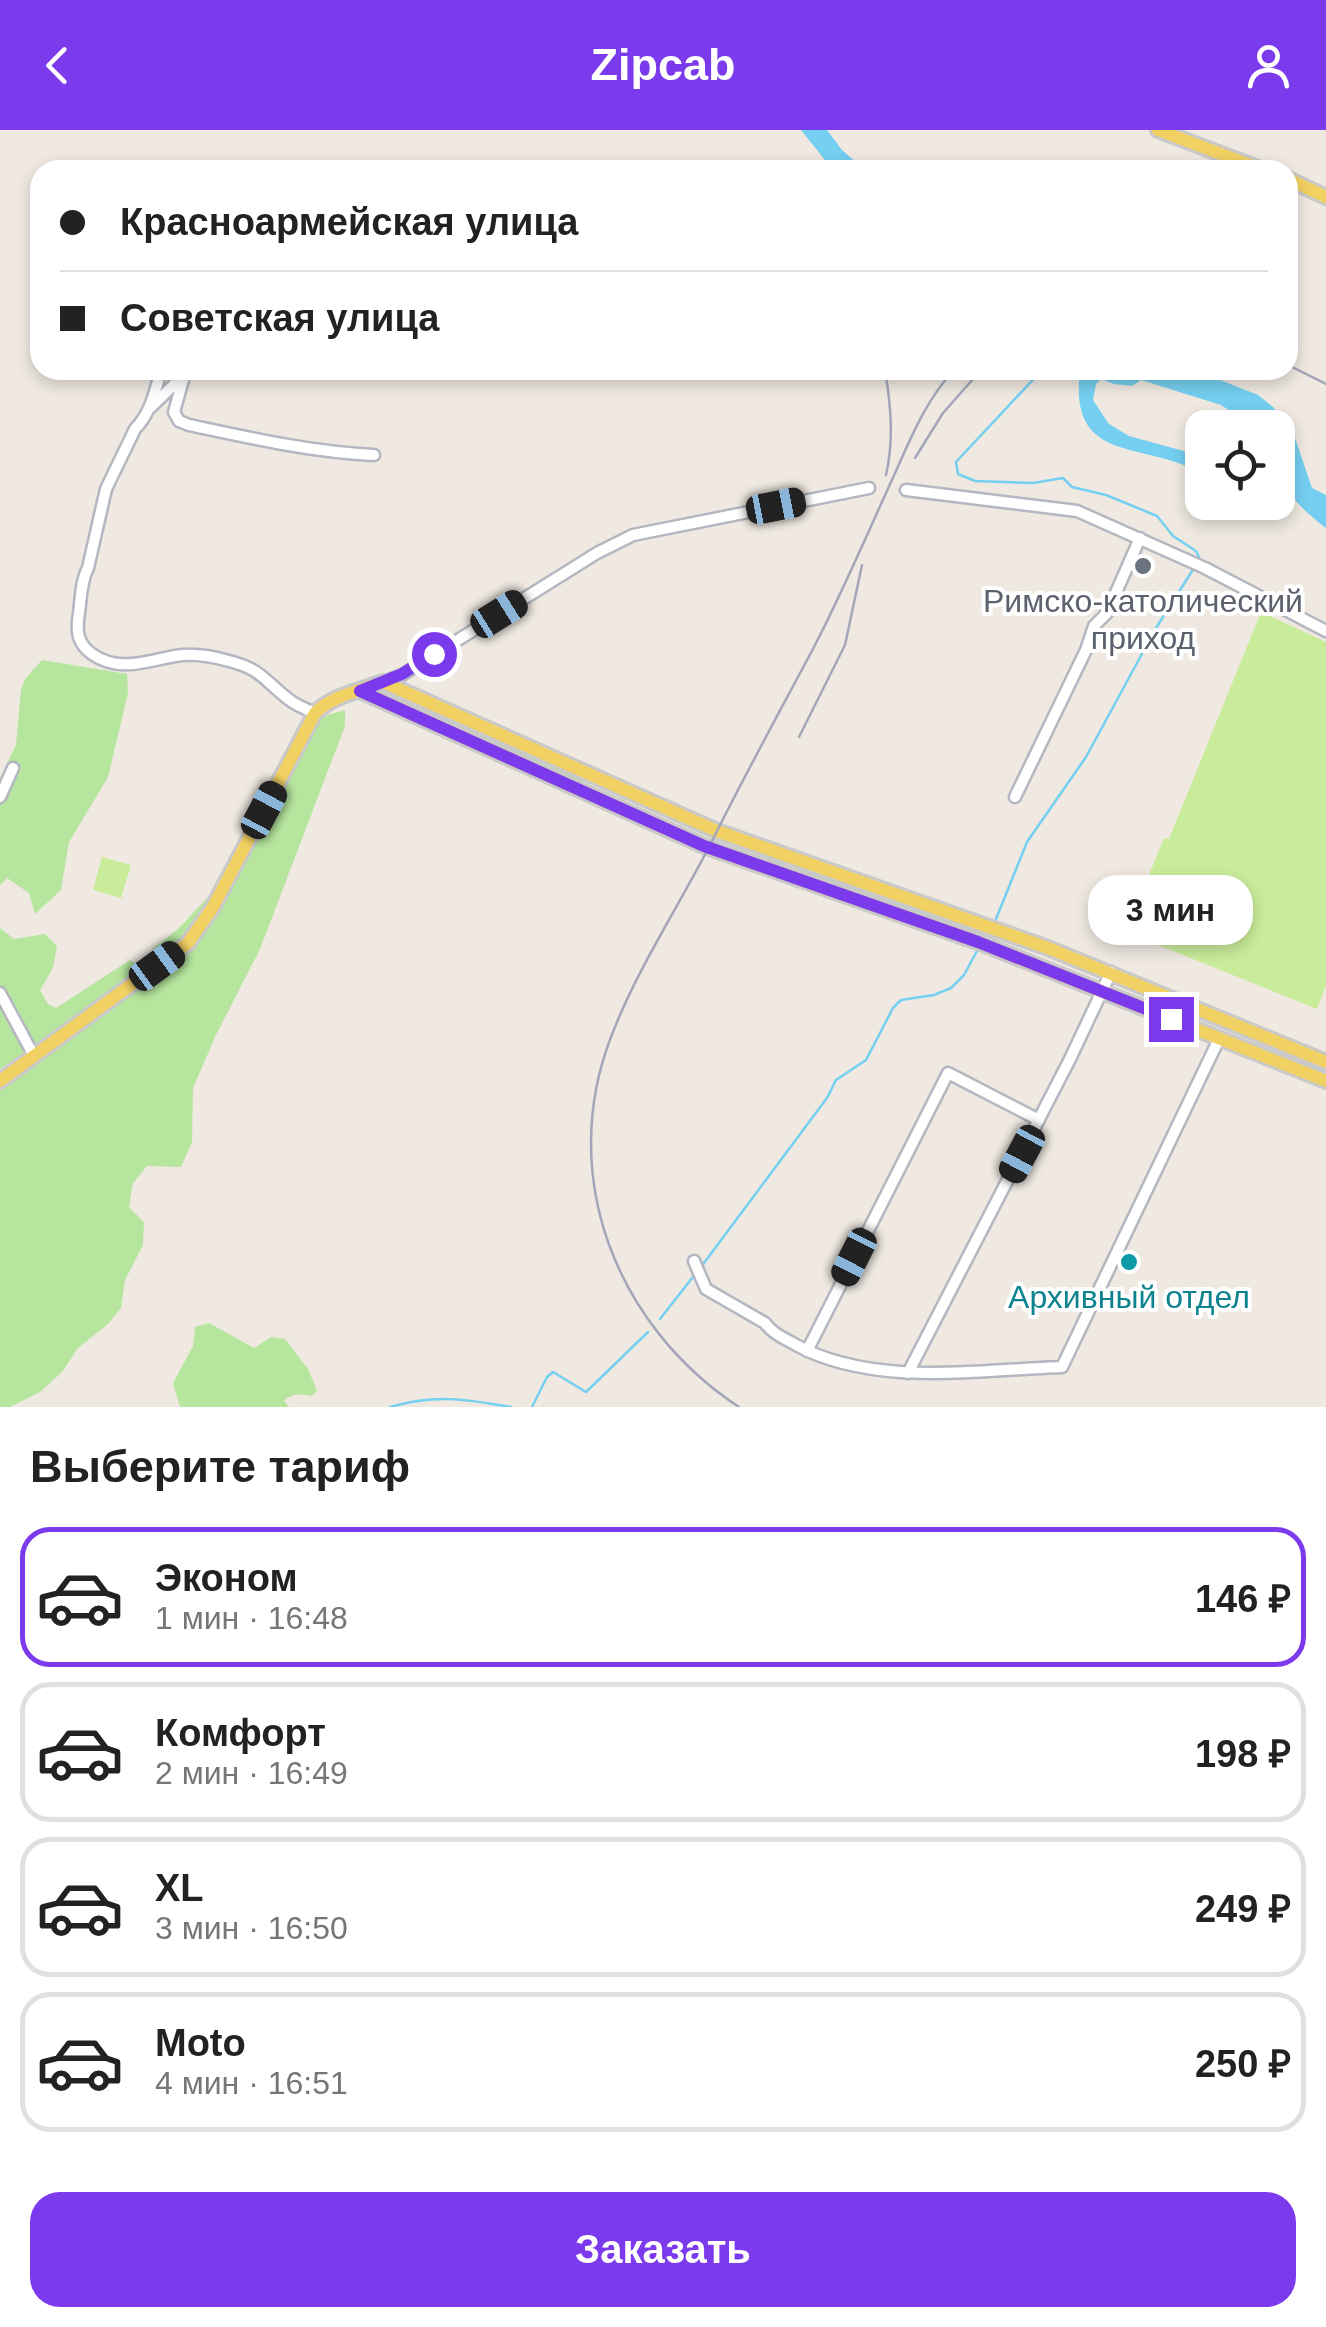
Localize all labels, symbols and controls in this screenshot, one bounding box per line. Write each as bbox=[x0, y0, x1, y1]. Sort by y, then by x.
icon: back bbox=[30, 38, 85, 93]
icon: person bbox=[1241, 38, 1296, 93]
text: Zipcab bbox=[590, 39, 736, 90]
text: Красноармейская улица bbox=[120, 201, 578, 243]
text: Советская улица bbox=[120, 297, 439, 339]
map controls bbox=[1185, 410, 1295, 520]
button: locate bbox=[1185, 410, 1295, 520]
car bbox=[744, 486, 808, 526]
marker: Римско-католический приход bbox=[1132, 555, 1154, 577]
place label: Римско-католический приход bbox=[983, 583, 1303, 656]
car bbox=[466, 585, 532, 643]
route start bbox=[412, 632, 457, 677]
car bbox=[237, 776, 291, 844]
callout: 3 мин bbox=[1088, 874, 1254, 944]
text: 3 мин bbox=[1126, 892, 1215, 928]
car bbox=[124, 936, 190, 996]
route end bbox=[1149, 997, 1194, 1042]
car bbox=[995, 1120, 1049, 1188]
car bbox=[827, 1223, 881, 1291]
marker: Архивный отдел bbox=[1118, 1251, 1140, 1273]
place label: Архивный отдел bbox=[1008, 1279, 1250, 1315]
text: Выберите тариф bbox=[30, 1441, 410, 1492]
icon: car bbox=[35, 1552, 125, 1642]
text: Эконом bbox=[155, 1557, 298, 1599]
text: 146 ₽ bbox=[1195, 1578, 1291, 1620]
text: 1 мин · 16:48 bbox=[155, 1600, 348, 1636]
icon: car bbox=[35, 1707, 125, 1797]
text: Комфорт bbox=[155, 1712, 326, 1754]
text: 198 ₽ bbox=[1195, 1733, 1291, 1775]
text: 2 мин · 16:49 bbox=[155, 1755, 348, 1791]
icon: car bbox=[35, 1862, 125, 1952]
text: XL bbox=[155, 1867, 204, 1909]
text: 249 ₽ bbox=[1195, 1888, 1291, 1930]
text: 3 мин · 16:50 bbox=[155, 1910, 348, 1946]
icon: car bbox=[35, 2017, 125, 2107]
text: Moto bbox=[155, 2022, 246, 2064]
text: 250 ₽ bbox=[1195, 2043, 1291, 2085]
text: 4 мин · 16:51 bbox=[155, 2065, 348, 2101]
button: Заказать bbox=[30, 2192, 1296, 2307]

